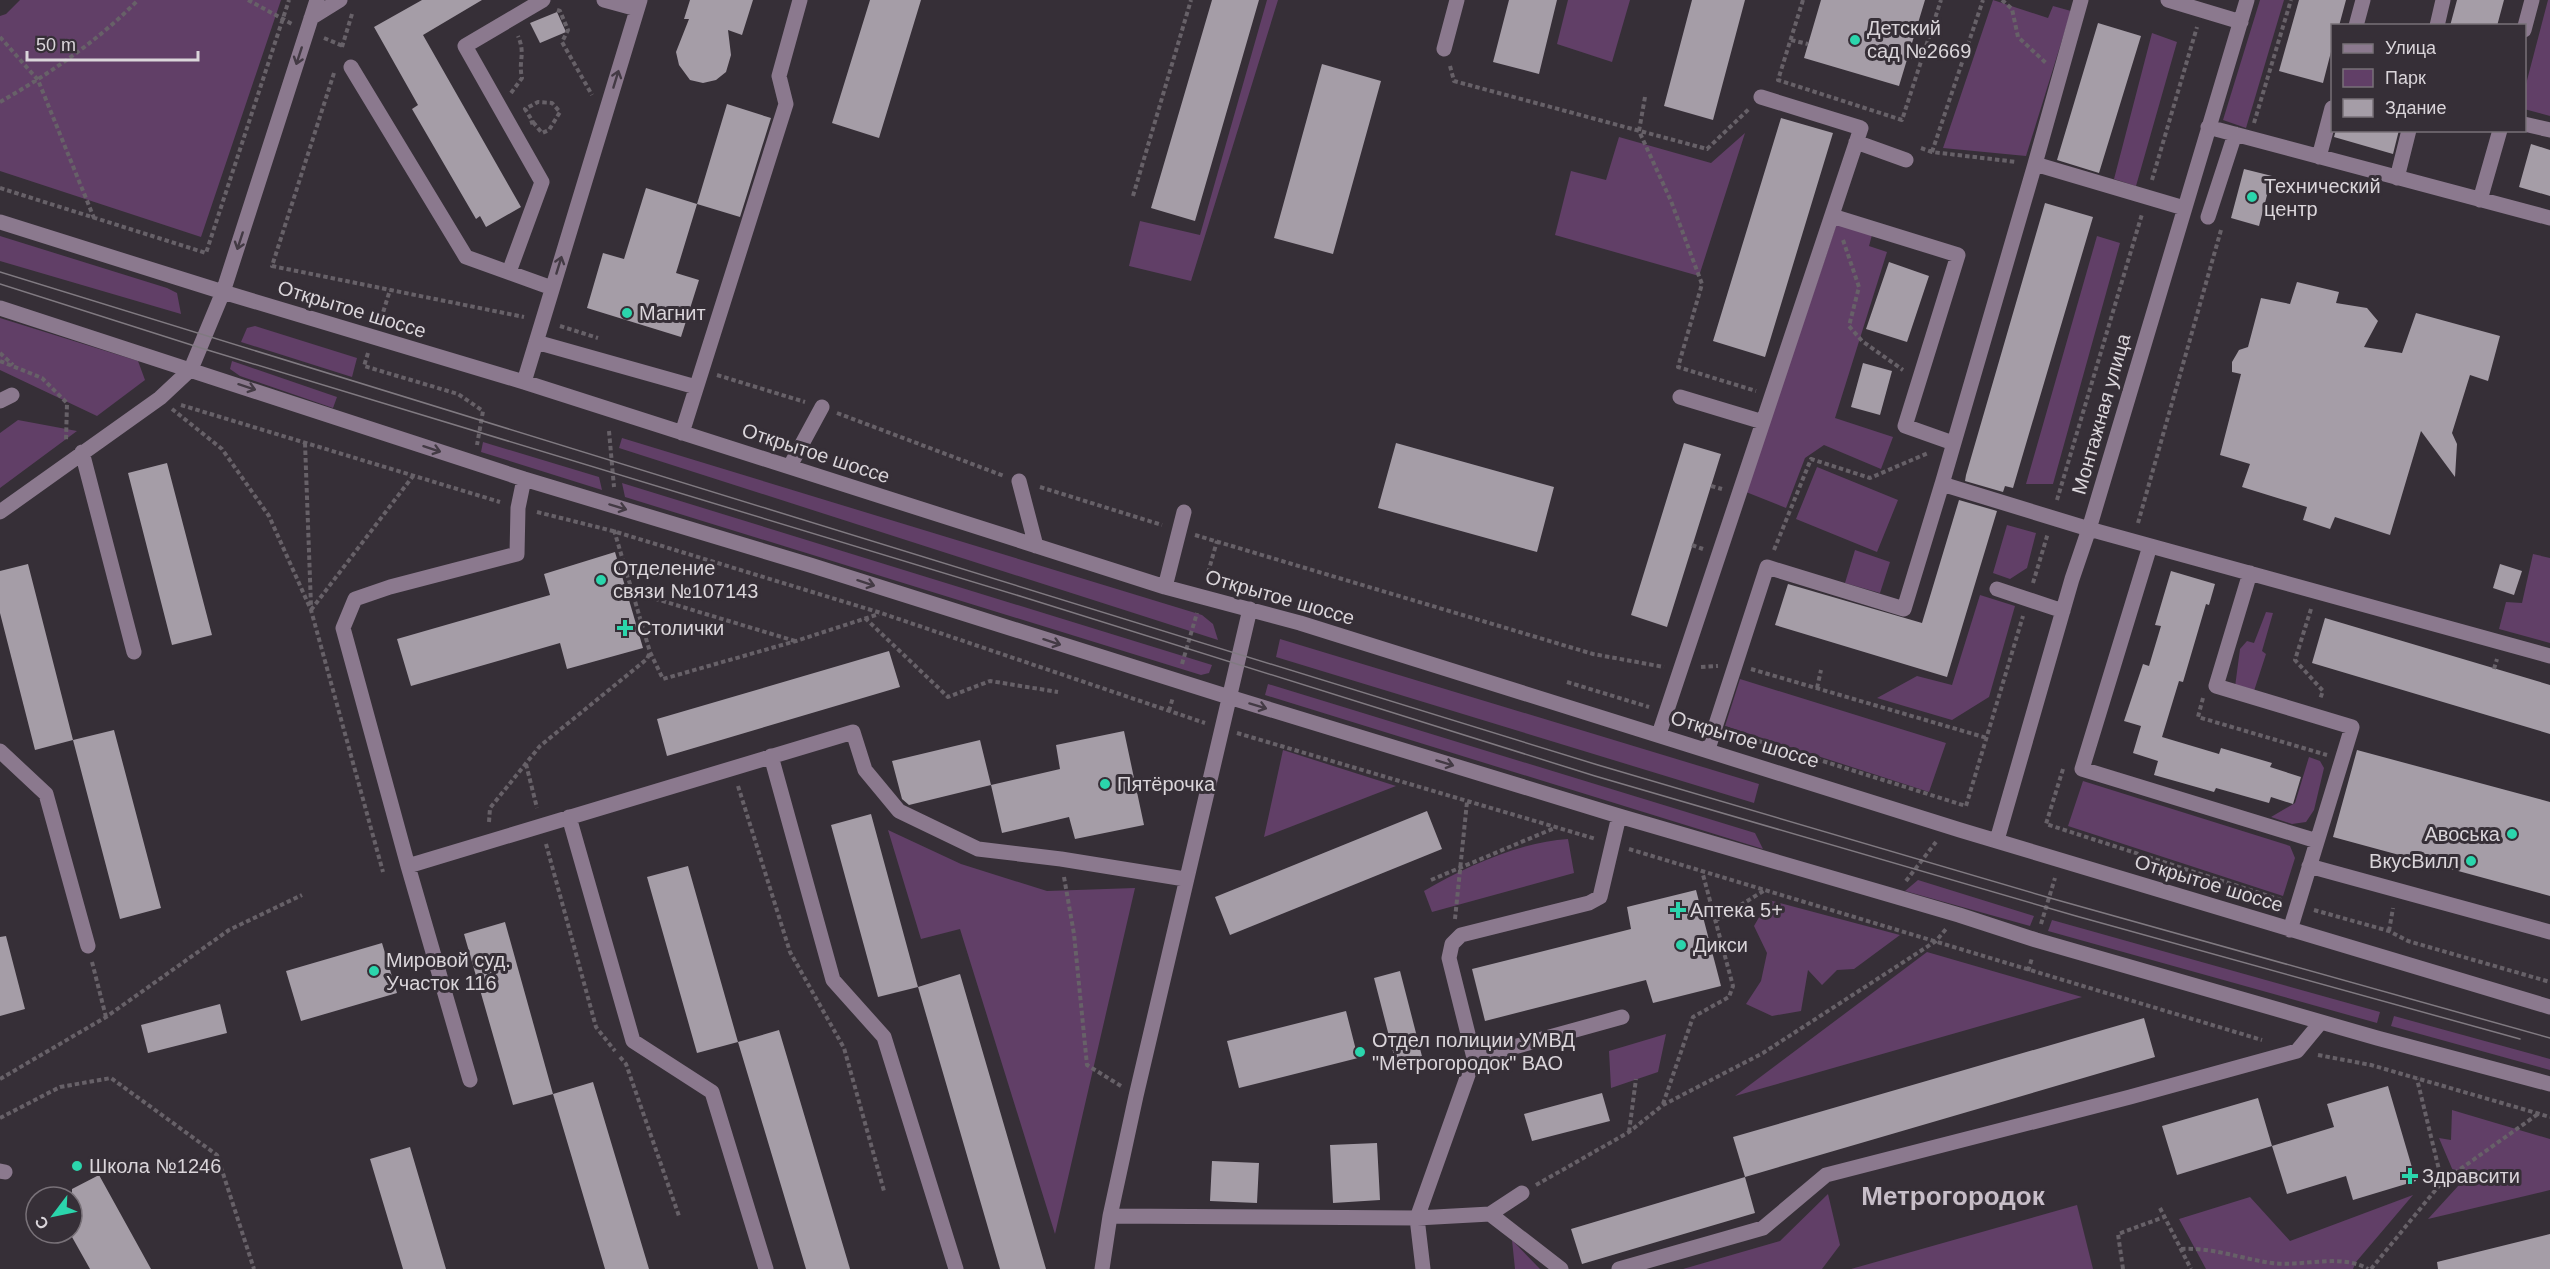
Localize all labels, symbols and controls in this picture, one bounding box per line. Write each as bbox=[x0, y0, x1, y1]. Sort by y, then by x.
place label: Детский сад №2669 bbox=[1867, 17, 1971, 62]
scale bar bbox=[27, 24, 198, 62]
legend bbox=[2331, 24, 2526, 132]
marker: Детский сад №2669 bbox=[1848, 33, 1862, 47]
text: 50 m bbox=[36, 35, 76, 55]
text: Улица bbox=[2385, 38, 2437, 58]
one-way arrow bbox=[293, 46, 304, 65]
text: Парк bbox=[2385, 68, 2426, 88]
one-way arrow bbox=[611, 70, 622, 89]
text: Здание bbox=[2385, 98, 2446, 118]
place label: Технический центр bbox=[2264, 175, 2381, 220]
marker: Технический центр bbox=[2245, 190, 2259, 204]
one-way arrow bbox=[234, 232, 245, 251]
one-way arrow bbox=[554, 256, 565, 275]
street label: Открытое шоссе bbox=[275, 276, 429, 342]
place label: Магнит bbox=[639, 302, 706, 324]
marker: Магнит bbox=[620, 306, 634, 320]
street label: Монтажная улица bbox=[2068, 330, 2135, 497]
one-way arrow bbox=[237, 383, 256, 394]
street label: Открытое шоссе bbox=[739, 419, 893, 487]
one-way arrow bbox=[422, 444, 441, 455]
one-way arrow bbox=[608, 502, 627, 513]
place label: Отделение связи №107143 bbox=[613, 557, 758, 602]
street label: Открытое шоссе bbox=[1203, 565, 1357, 629]
marker: Отделение связи №107143 bbox=[594, 573, 608, 587]
one-way arrow bbox=[856, 578, 875, 589]
place label: Столички bbox=[637, 617, 724, 639]
marker: Столички bbox=[618, 621, 632, 635]
one-way arrow bbox=[1042, 637, 1061, 648]
one-way arrow bbox=[1248, 701, 1267, 712]
street label: Открытое шоссе bbox=[1668, 706, 1822, 772]
one-way arrow bbox=[1435, 758, 1454, 769]
place label: Пятёрочка bbox=[1117, 773, 1216, 795]
marker: Пятёрочка bbox=[1098, 777, 1112, 791]
place label: Авоська bbox=[2424, 823, 2501, 845]
marker: Авоська bbox=[2505, 827, 2519, 841]
street label: Открытое шоссе bbox=[2132, 850, 2286, 916]
place label: ВкусВилл bbox=[2369, 850, 2459, 872]
marker: ВкусВилл bbox=[2464, 854, 2478, 868]
place label: Аптека 5+ bbox=[1690, 899, 1783, 921]
marker: Аптека 5+ bbox=[1671, 903, 1685, 917]
place label: Дикси bbox=[1693, 934, 1748, 956]
marker: Дикси bbox=[1674, 938, 1688, 952]
place label: Мировой суд. Участок 116 bbox=[386, 949, 511, 994]
marker: Мировой суд. Участок 116 bbox=[367, 964, 381, 978]
place label: Отдел полиции УМВД "Метрогородок" ВАО bbox=[1372, 1029, 1575, 1074]
marker: Отдел полиции УМВД "Метрогородок" ВАО bbox=[1353, 1045, 1367, 1059]
place label: Школа №1246 bbox=[89, 1155, 221, 1177]
marker: Школа №1246 bbox=[70, 1159, 84, 1173]
place label: Здравсити bbox=[2422, 1165, 2520, 1187]
marker: Здравсити bbox=[2403, 1169, 2417, 1183]
district label: Метрогородок bbox=[1861, 1181, 2046, 1211]
north arrow bbox=[24, 1185, 84, 1245]
text: С bbox=[31, 1213, 52, 1232]

